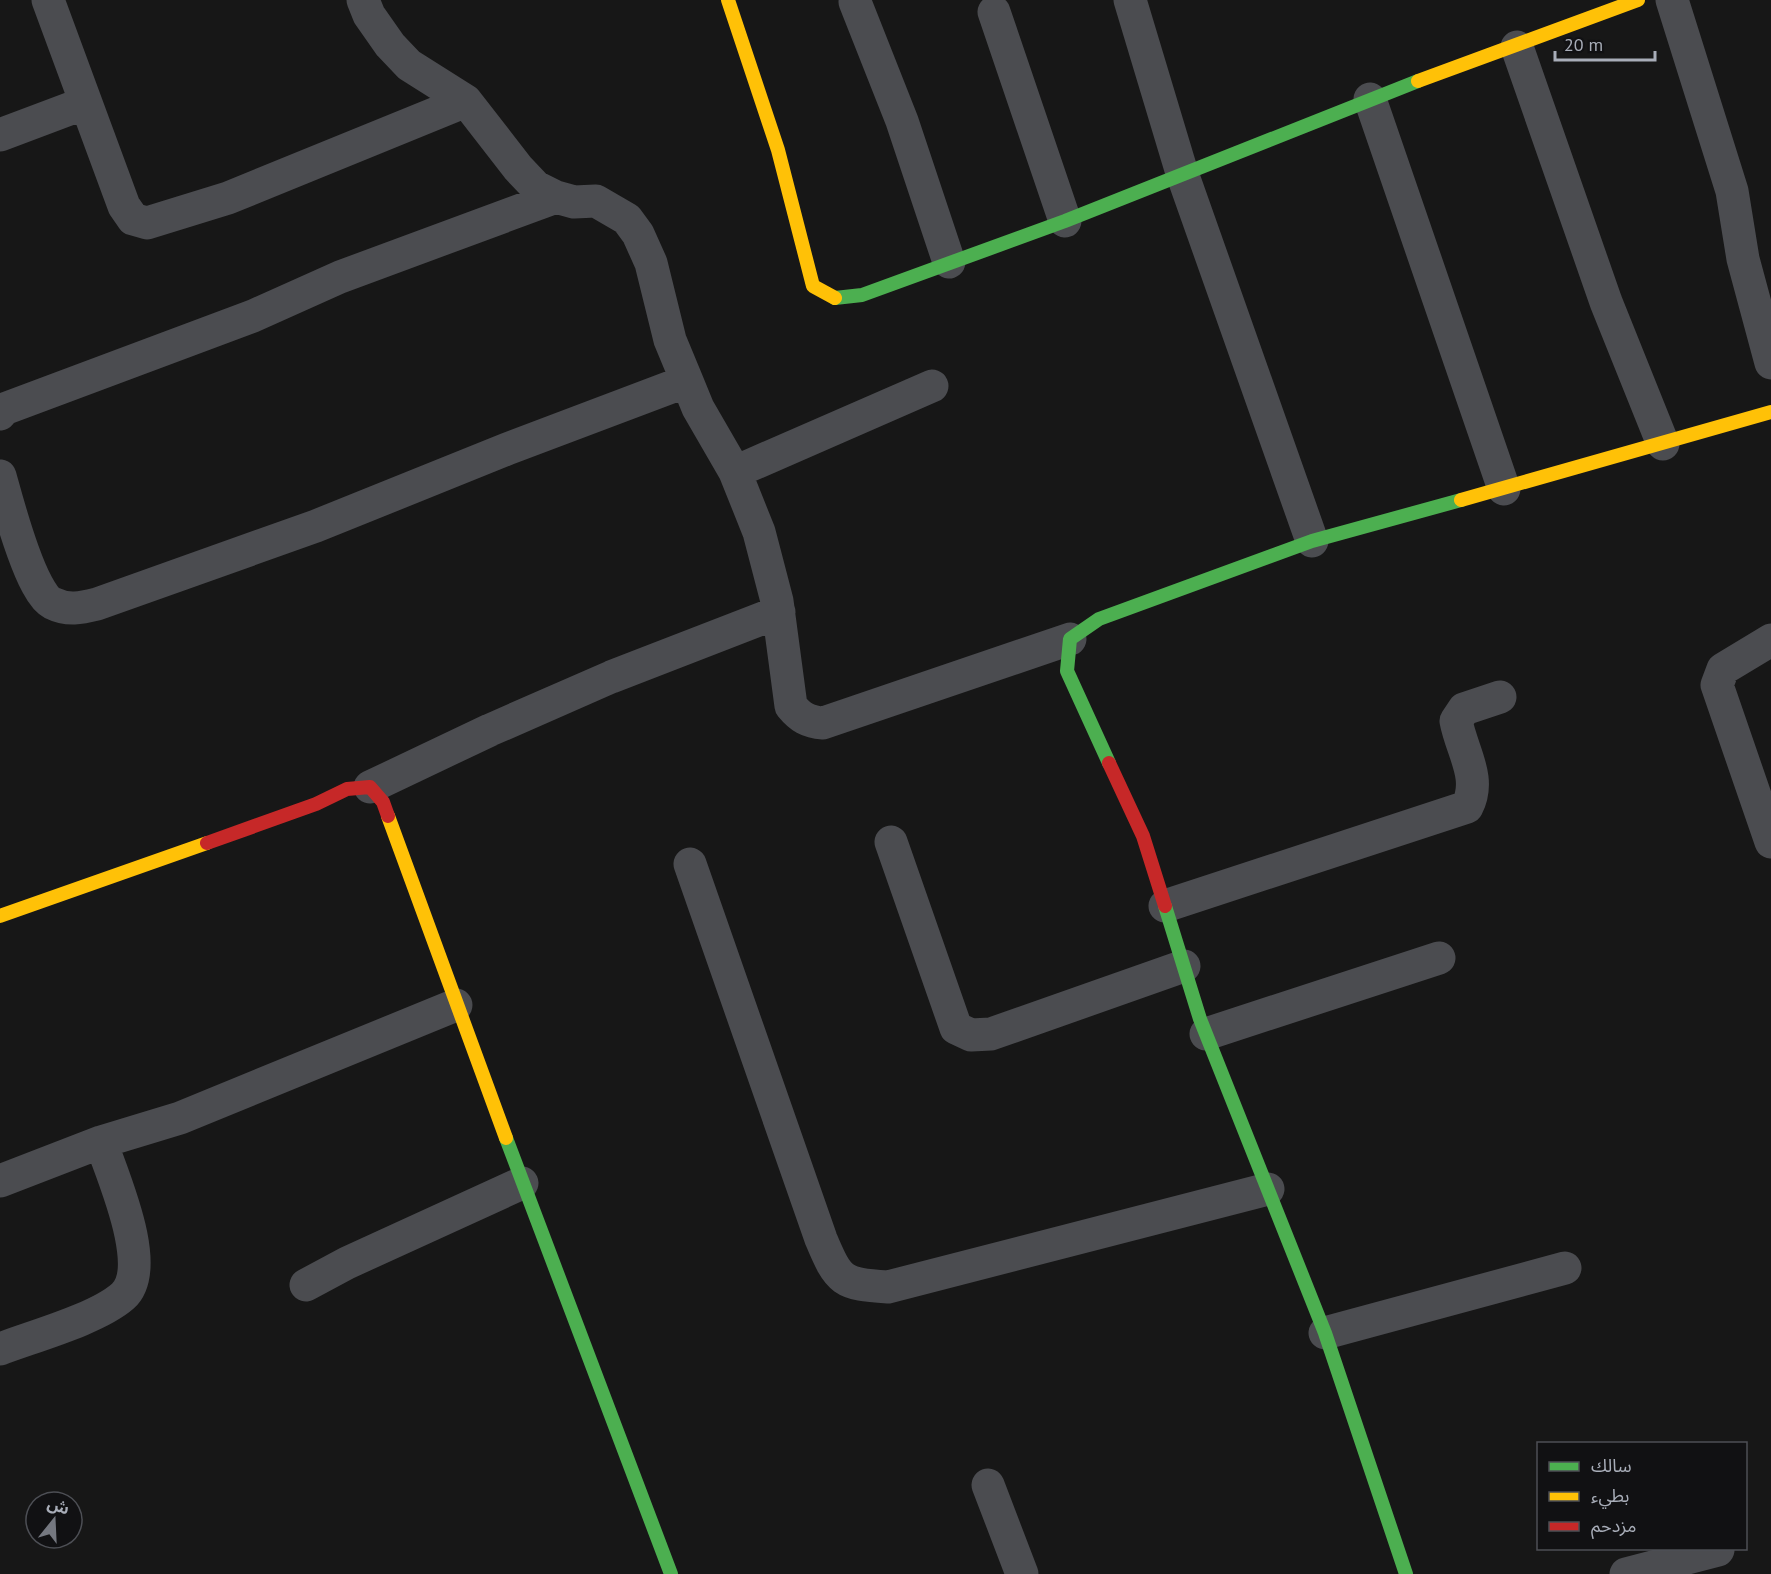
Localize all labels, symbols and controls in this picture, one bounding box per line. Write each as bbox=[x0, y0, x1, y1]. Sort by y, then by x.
scale bar bbox=[1555, 24, 1656, 62]
text: 20 m bbox=[1564, 33, 1603, 56]
legend bbox=[1537, 1442, 1747, 1550]
text: سالك bbox=[1591, 1454, 1632, 1477]
text: بطيء bbox=[1591, 1484, 1629, 1509]
north arrow bbox=[24, 1490, 84, 1550]
text: ش bbox=[45, 1493, 72, 1519]
text: مزدحم bbox=[1591, 1514, 1636, 1539]

